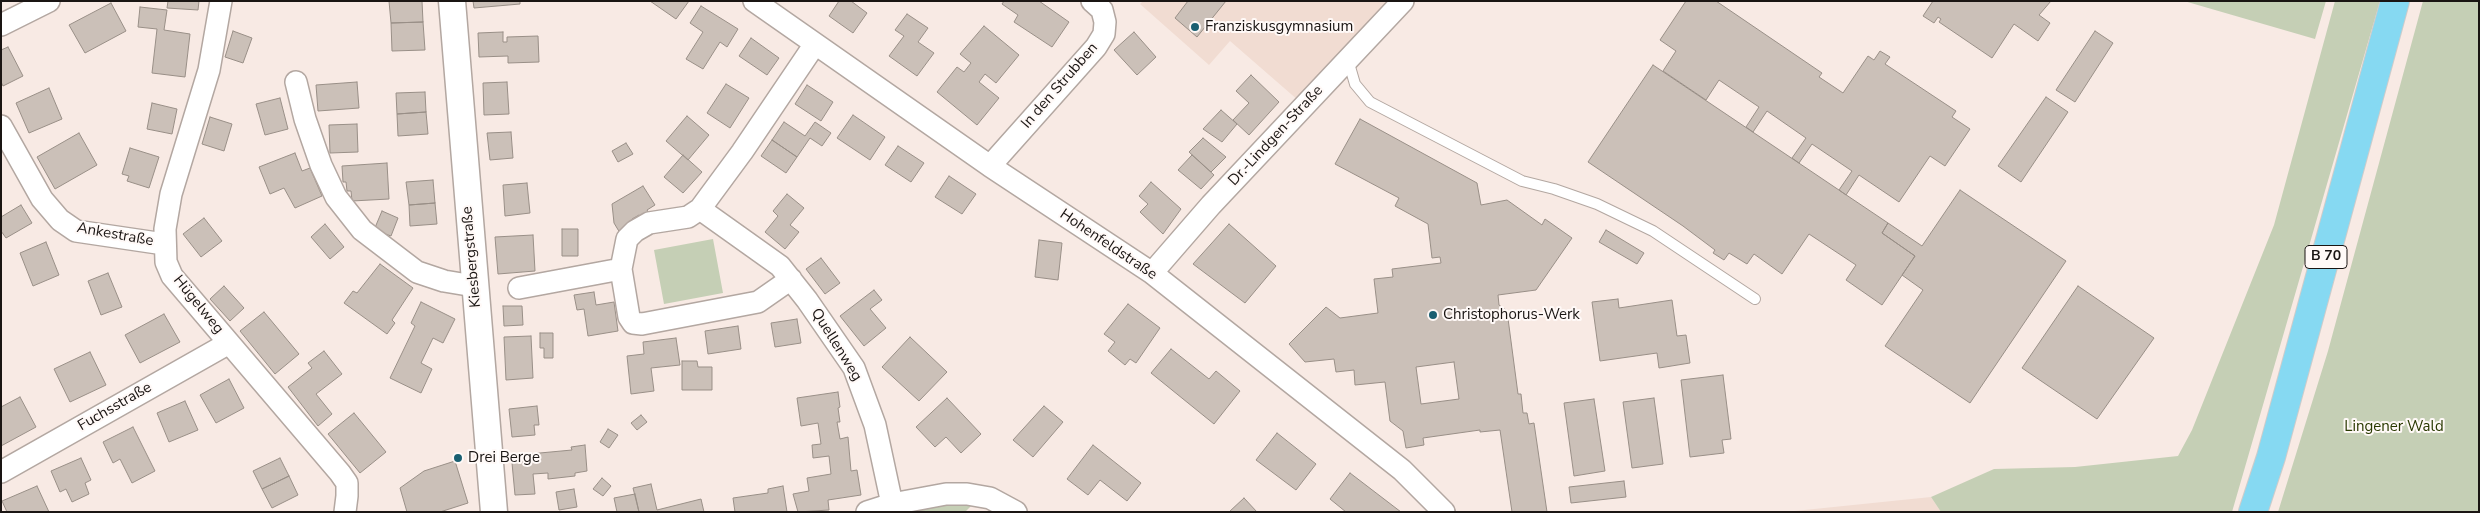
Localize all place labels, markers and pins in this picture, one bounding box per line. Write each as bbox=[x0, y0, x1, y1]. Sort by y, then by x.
place label: Franziskusgymnasium bbox=[1205, 18, 1353, 36]
marker: Franziskusgymnasium bbox=[1189, 21, 1201, 33]
place label: Christophorus-Werk bbox=[1443, 306, 1580, 324]
marker: Christophorus-Werk bbox=[1427, 309, 1439, 321]
place label: Drei Berge bbox=[468, 449, 540, 467]
marker: Drei Berge bbox=[452, 452, 464, 464]

